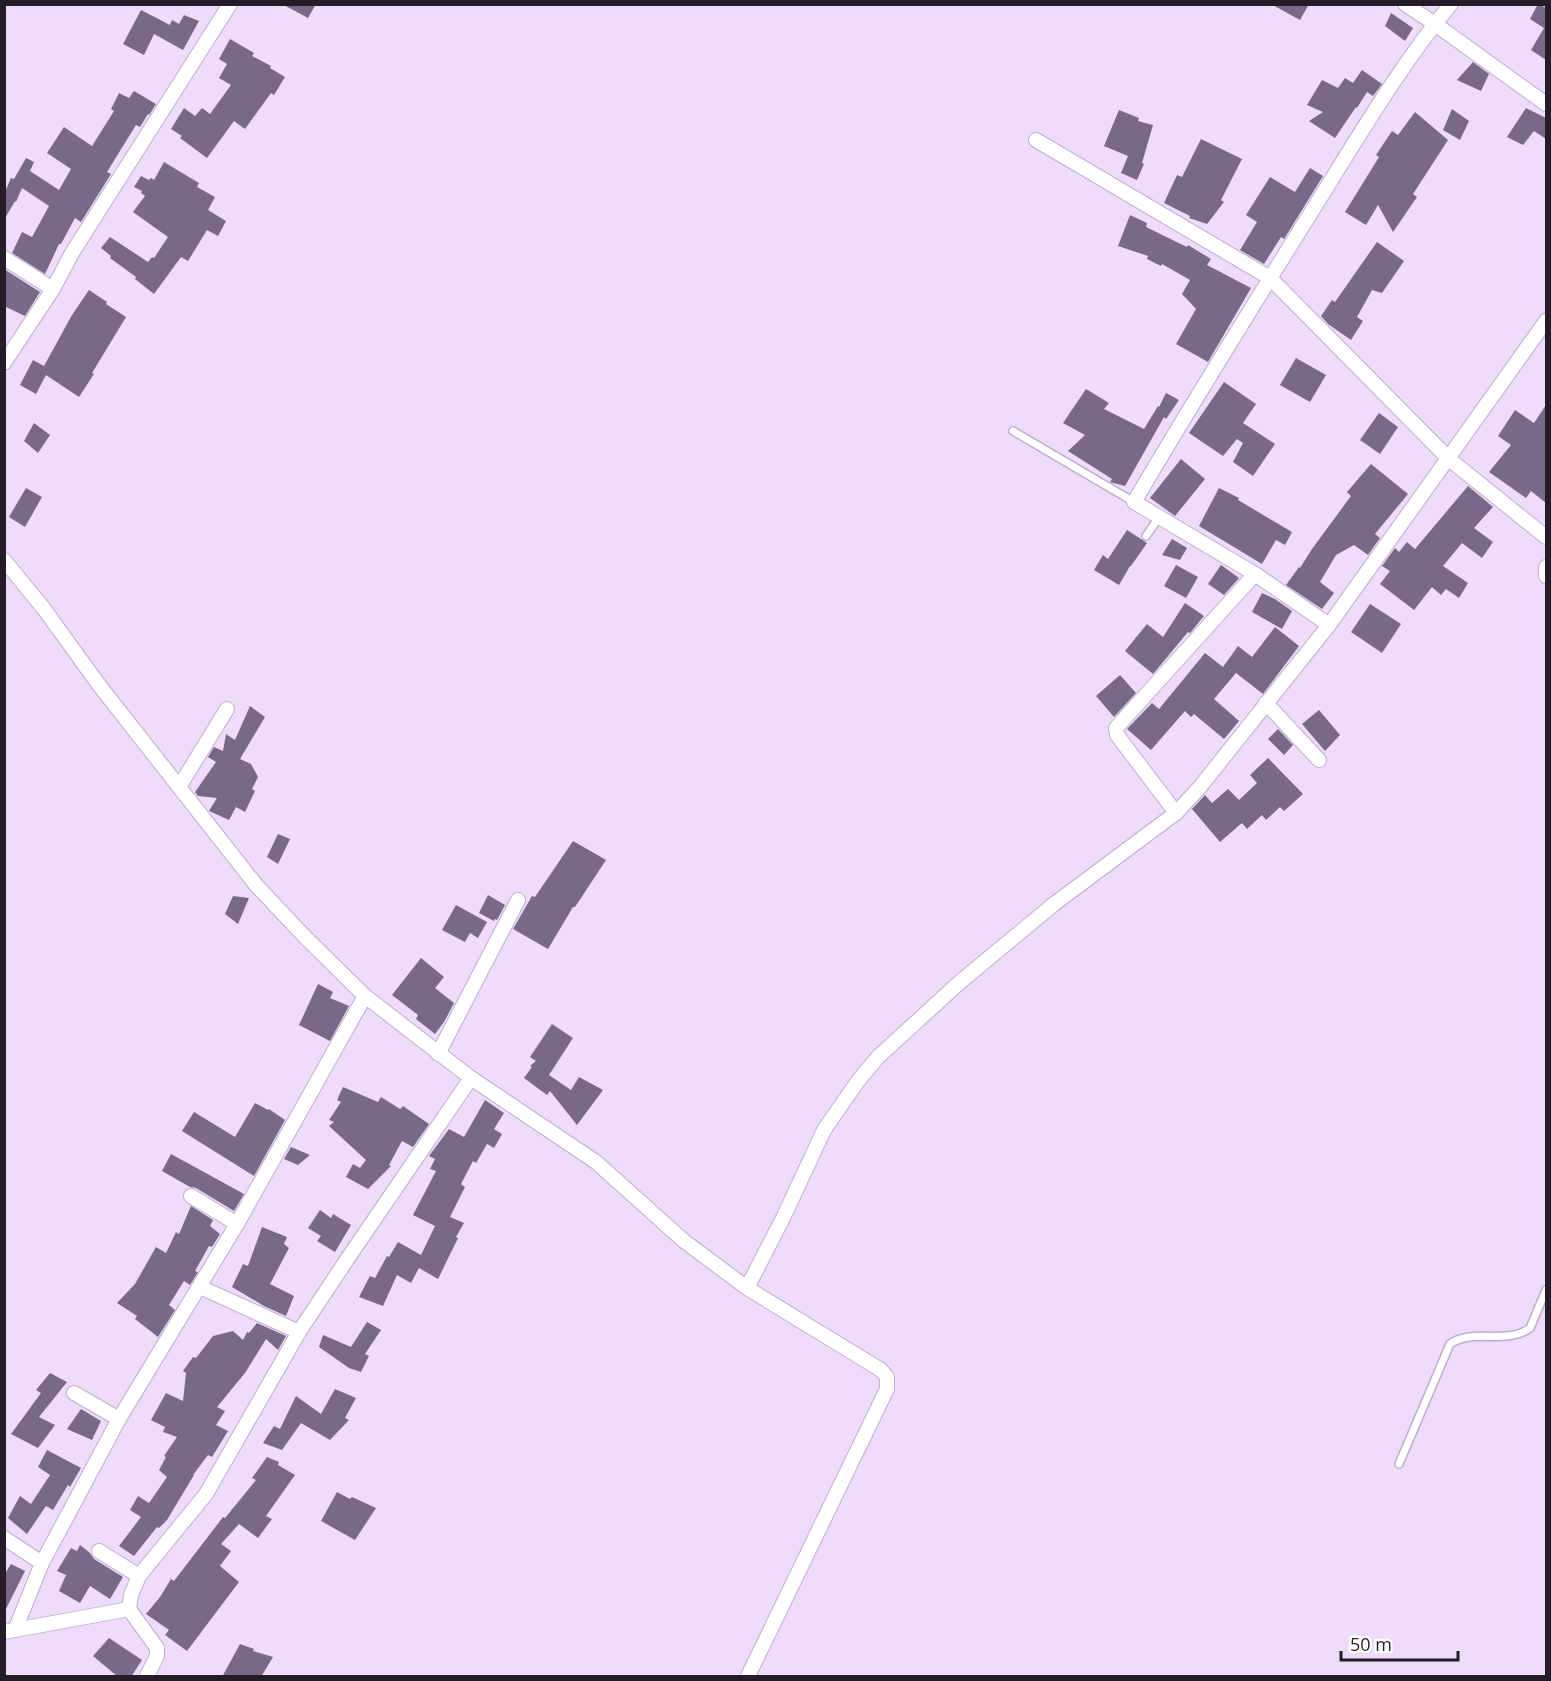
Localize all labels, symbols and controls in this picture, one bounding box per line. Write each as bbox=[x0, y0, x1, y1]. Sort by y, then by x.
scale bar bbox=[1341, 1624, 1458, 1662]
text: 50 m bbox=[1350, 1632, 1392, 1656]

